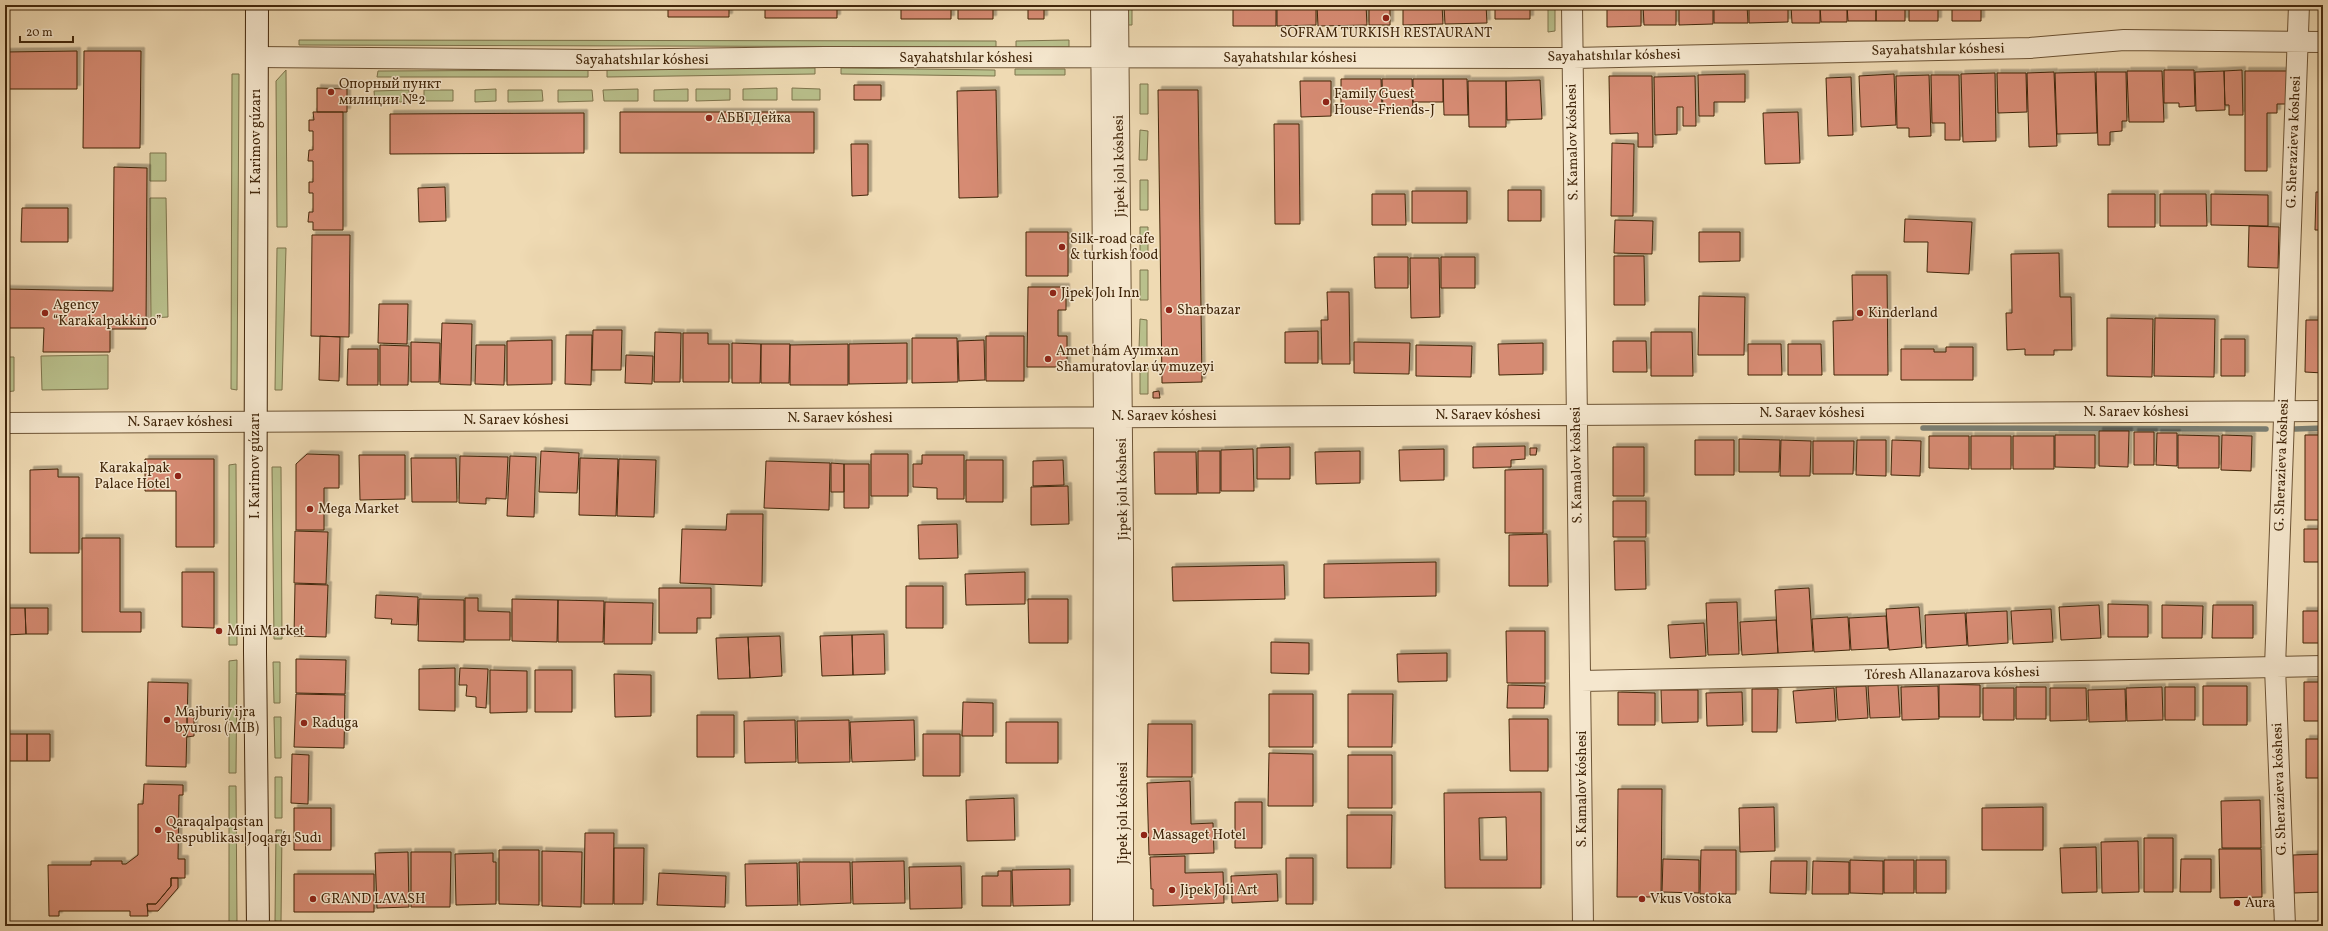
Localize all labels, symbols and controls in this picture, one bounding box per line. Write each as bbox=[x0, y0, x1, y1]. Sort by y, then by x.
marker: SOFRAM TURKISH RESTAURANT bbox=[1381, 13, 1391, 23]
scale bar bbox=[20, 18, 73, 44]
place label: SOFRAM TURKISH RESTAURANT bbox=[1280, 24, 1492, 43]
text: 20 m bbox=[26, 25, 53, 41]
street label: Sayahatshılar kóshesi bbox=[1871, 39, 2005, 61]
street label: Sayahatshılar kóshesi bbox=[1547, 45, 1681, 67]
street label: Sayahatshılar kóshesi bbox=[899, 49, 1033, 68]
street label: Sayahatshılar kóshesi bbox=[1223, 49, 1357, 68]
street label: Sayahatshılar kóshesi bbox=[575, 51, 709, 70]
place label: Опорный пункт милиции №2 bbox=[339, 75, 441, 110]
street label: G. Sherazieva kóshesi bbox=[2282, 75, 2306, 209]
street label: S. Kamalov kóshesi bbox=[1562, 83, 1584, 201]
place label: Family Guest House-Friends-J bbox=[1334, 85, 1435, 120]
marker: Опорный пункт милиции №2 bbox=[326, 87, 336, 97]
street label: I. Karimov gúzarı bbox=[247, 89, 266, 195]
marker: Family Guest House-Friends-J bbox=[1321, 97, 1331, 107]
place label: АБВГДейка bbox=[717, 109, 791, 128]
marker: АБВГДейка bbox=[704, 113, 714, 123]
street label: Jipek jolı kóshesi bbox=[1110, 115, 1130, 217]
place label: Silk-road cafe & turkish food bbox=[1070, 230, 1159, 265]
marker: Silk-road cafe & turkish food bbox=[1057, 242, 1067, 252]
place label: Jipek Jolı Inn bbox=[1061, 284, 1140, 303]
marker: Jipek Jolı Inn bbox=[1048, 288, 1058, 298]
place label: Agency “Karakalpakkino” bbox=[53, 296, 161, 331]
place label: Sharbazar bbox=[1177, 301, 1241, 320]
place label: Kinderland bbox=[1868, 304, 1938, 323]
marker: Sharbazar bbox=[1164, 305, 1174, 315]
marker: Agency “Karakalpakkino” bbox=[40, 308, 50, 318]
marker: Kinderland bbox=[1855, 308, 1865, 318]
place label: Amet hám Ayımxan Shamuratovlar úy muzeyi bbox=[1056, 342, 1214, 377]
marker: Amet hám Ayımxan Shamuratovlar úy muzeyi bbox=[1043, 354, 1053, 364]
street label: G. Sherazieva kóshesi bbox=[2270, 398, 2294, 532]
street label: N. Saraev kóshesi bbox=[2083, 403, 2189, 422]
street label: N. Saraev kóshesi bbox=[1759, 404, 1865, 423]
street label: N. Saraev kóshesi bbox=[1435, 406, 1541, 425]
street label: S. Kamalov kóshesi bbox=[1566, 406, 1588, 524]
street label: N. Saraev kóshesi bbox=[1111, 407, 1217, 426]
street label: N. Saraev kóshesi bbox=[787, 409, 893, 428]
street label: N. Saraev kóshesi bbox=[463, 411, 569, 430]
street label: N. Saraev kóshesi bbox=[127, 413, 233, 432]
street label: I. Karimov gúzarı bbox=[246, 413, 265, 519]
street label: Jipek jolı kóshesi bbox=[1113, 438, 1133, 540]
place label: Karakalpak Palace Hotel bbox=[94, 459, 170, 494]
marker: Karakalpak Palace Hotel bbox=[173, 471, 183, 481]
place label: Mega Market bbox=[318, 500, 399, 519]
marker: Mega Market bbox=[305, 504, 315, 514]
place label: Mini Market bbox=[227, 622, 305, 641]
marker: Mini Market bbox=[214, 626, 224, 636]
street label: Tóresh Allanazarova kóshesi bbox=[1864, 663, 2040, 685]
place label: Majburiy ijra byurosı (MIB) bbox=[175, 703, 259, 738]
place label: Raduga bbox=[312, 714, 358, 733]
marker: Majburiy ijra byurosı (MIB) bbox=[162, 715, 172, 725]
marker: Raduga bbox=[299, 718, 309, 728]
street label: G. Sherazieva kóshesi bbox=[2268, 722, 2292, 856]
street label: S. Kamalov kóshesi bbox=[1573, 731, 1592, 847]
street label: Jipek jolı kóshesi bbox=[1114, 762, 1133, 864]
place label: Qaraqalpaqstan Respublikası Joqarǵı Sudı bbox=[166, 813, 322, 848]
marker: Qaraqalpaqstan Respublikası Joqarǵı Sudı bbox=[153, 825, 163, 835]
place label: Massaget Hotel bbox=[1152, 826, 1246, 845]
marker: Massaget Hotel bbox=[1139, 830, 1149, 840]
place label: Jipek Joli Art bbox=[1180, 881, 1258, 900]
marker: Jipek Joli Art bbox=[1167, 885, 1177, 895]
place label: GRAND LAVASH bbox=[321, 890, 426, 909]
place label: Vkus Vostoka bbox=[1650, 890, 1732, 909]
marker: GRAND LAVASH bbox=[308, 894, 318, 904]
marker: Vkus Vostoka bbox=[1637, 894, 1647, 904]
place label: Aura bbox=[2245, 894, 2275, 913]
marker: Aura bbox=[2232, 898, 2242, 908]

